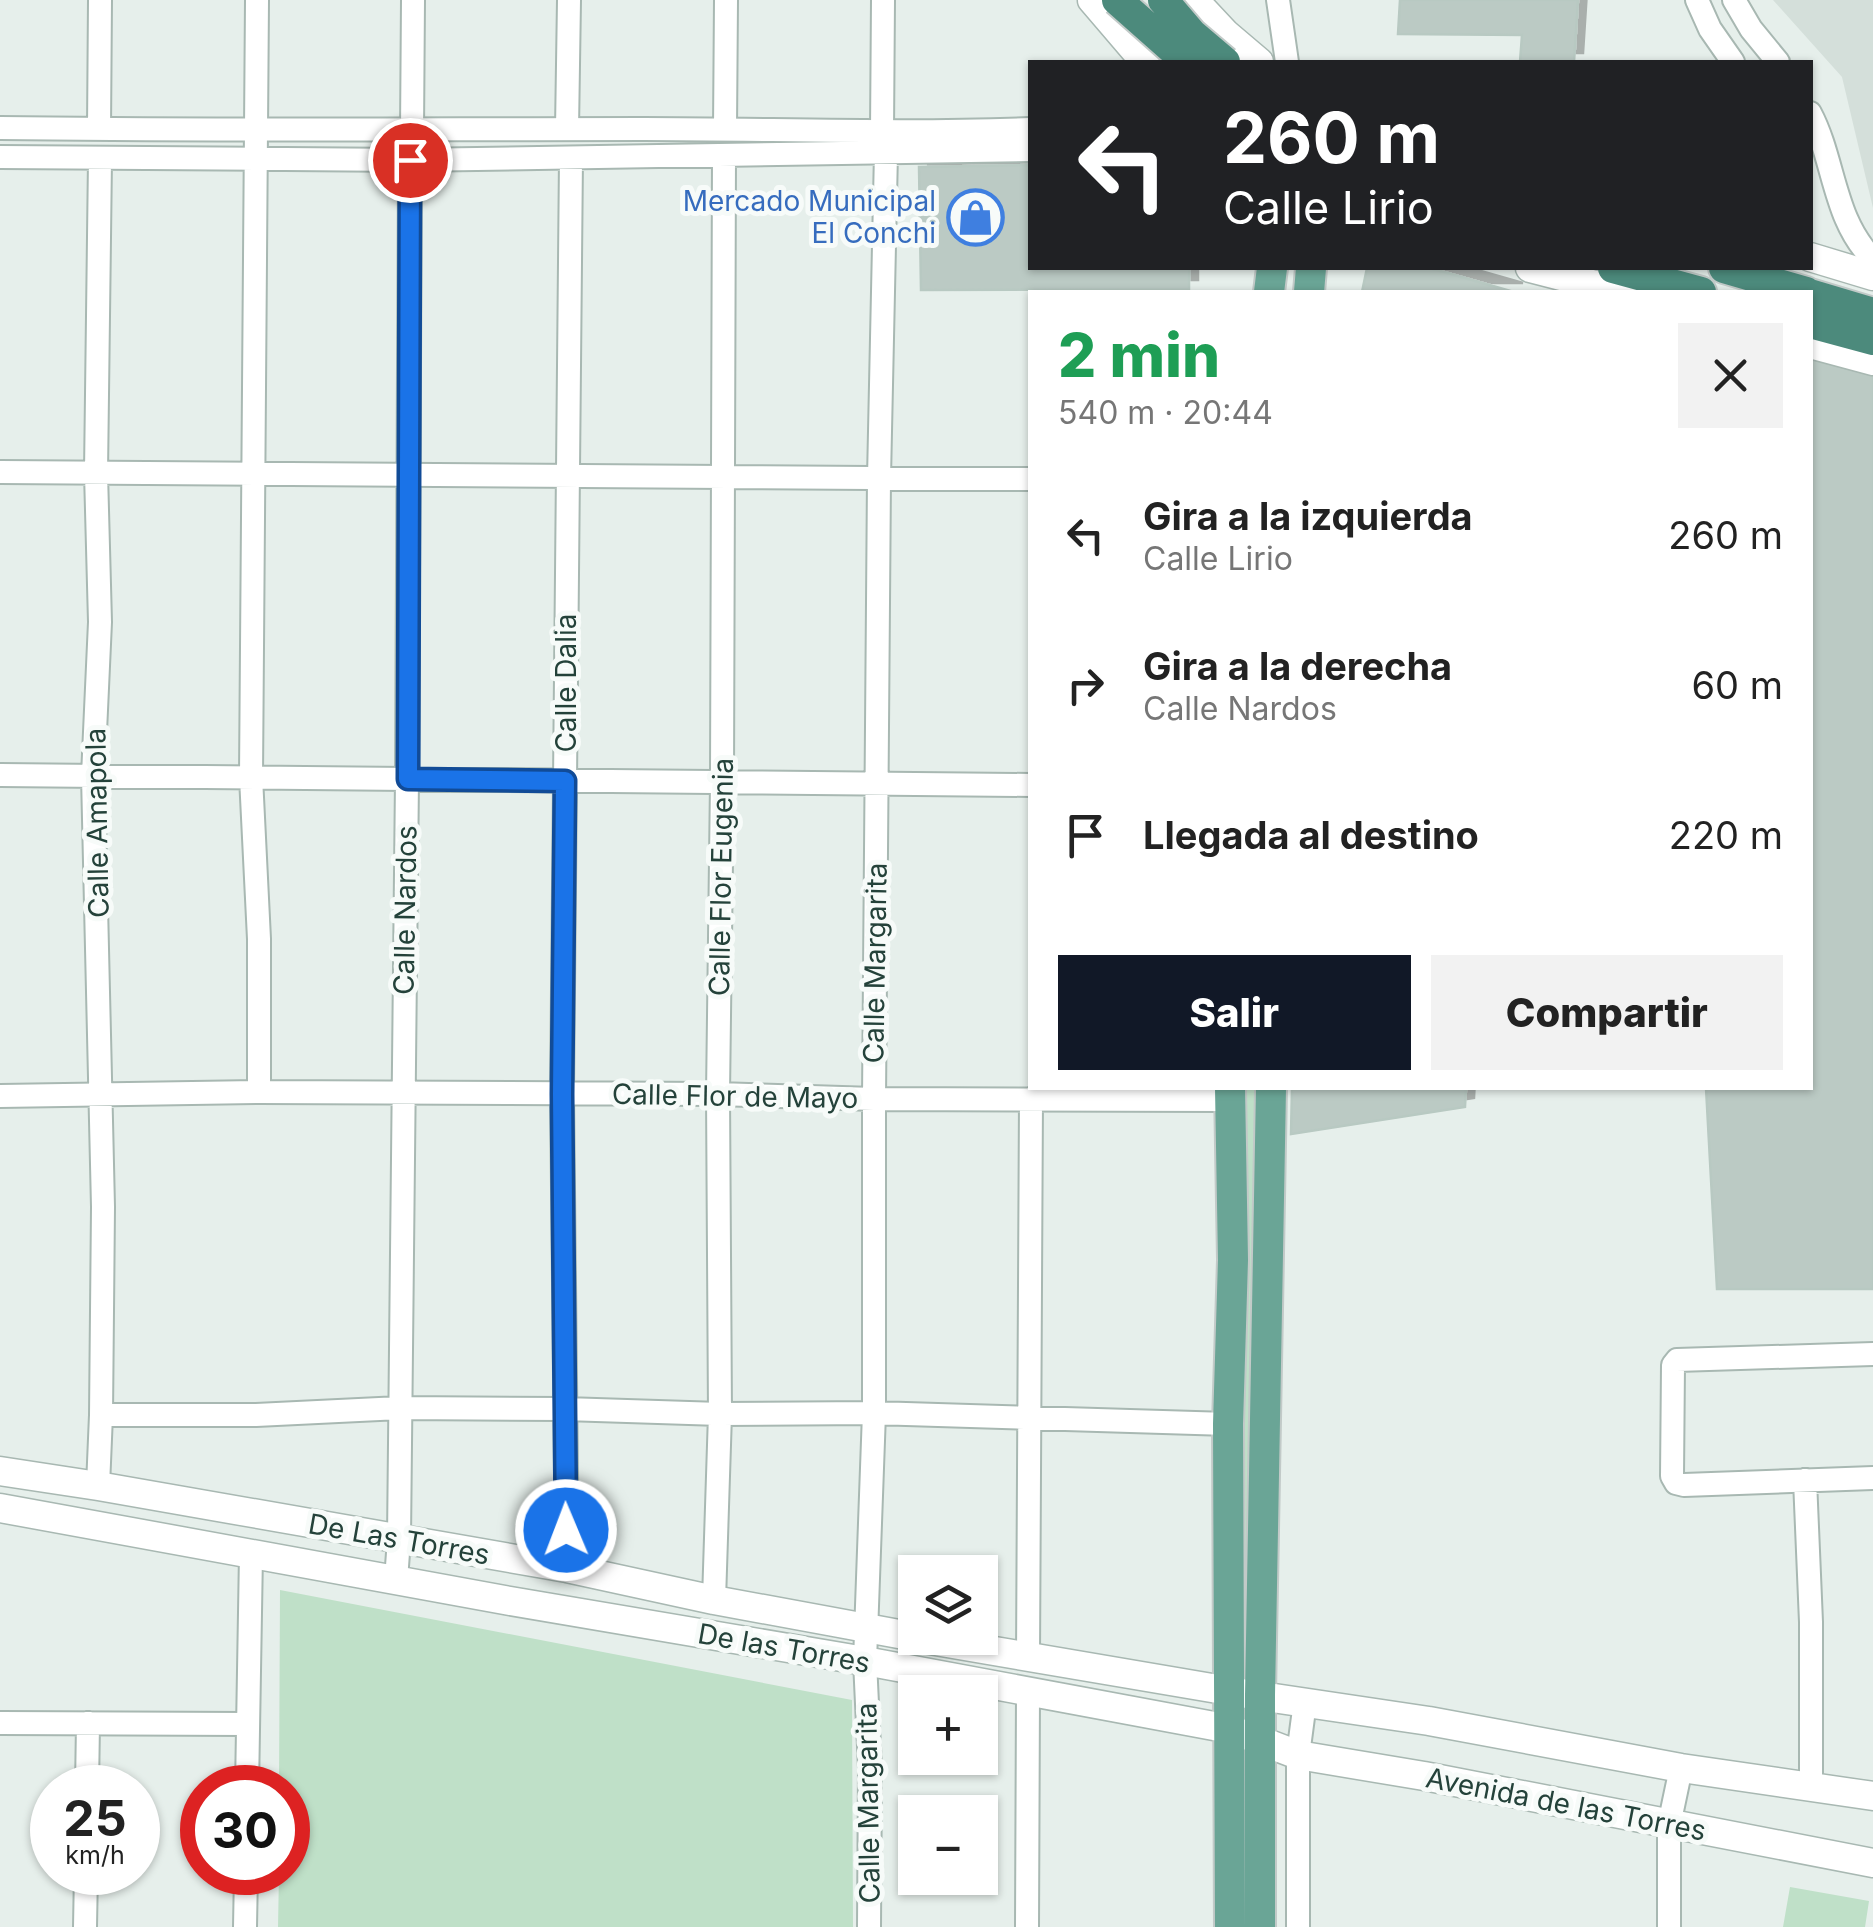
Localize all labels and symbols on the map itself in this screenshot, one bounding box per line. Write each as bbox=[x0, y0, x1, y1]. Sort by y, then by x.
pin bbox=[368, 118, 453, 203]
place label: Mercado Municipal El Conchi bbox=[683, 184, 936, 250]
shop icon: Mercado Municipal El Conchi bbox=[945, 187, 1005, 247]
street label: Calle Dalia bbox=[549, 613, 583, 753]
street label: Calle Amapola bbox=[78, 728, 116, 918]
street label: Calle Flor Eugenia bbox=[702, 758, 740, 996]
street label: Calle Nardos bbox=[387, 825, 423, 995]
street label: Calle Margarita bbox=[856, 862, 894, 1064]
street label: Calle Flor de Mayo bbox=[612, 1077, 858, 1115]
position arrow bbox=[514, 1478, 618, 1582]
street label: De Las Torres bbox=[306, 1506, 492, 1572]
street label: De las Torres bbox=[695, 1616, 873, 1680]
street label: Calle Margarita bbox=[849, 1702, 887, 1904]
street label: Avenida de las Torres bbox=[1423, 1760, 1709, 1848]
speed limit sign: 30 bbox=[180, 1765, 310, 1895]

